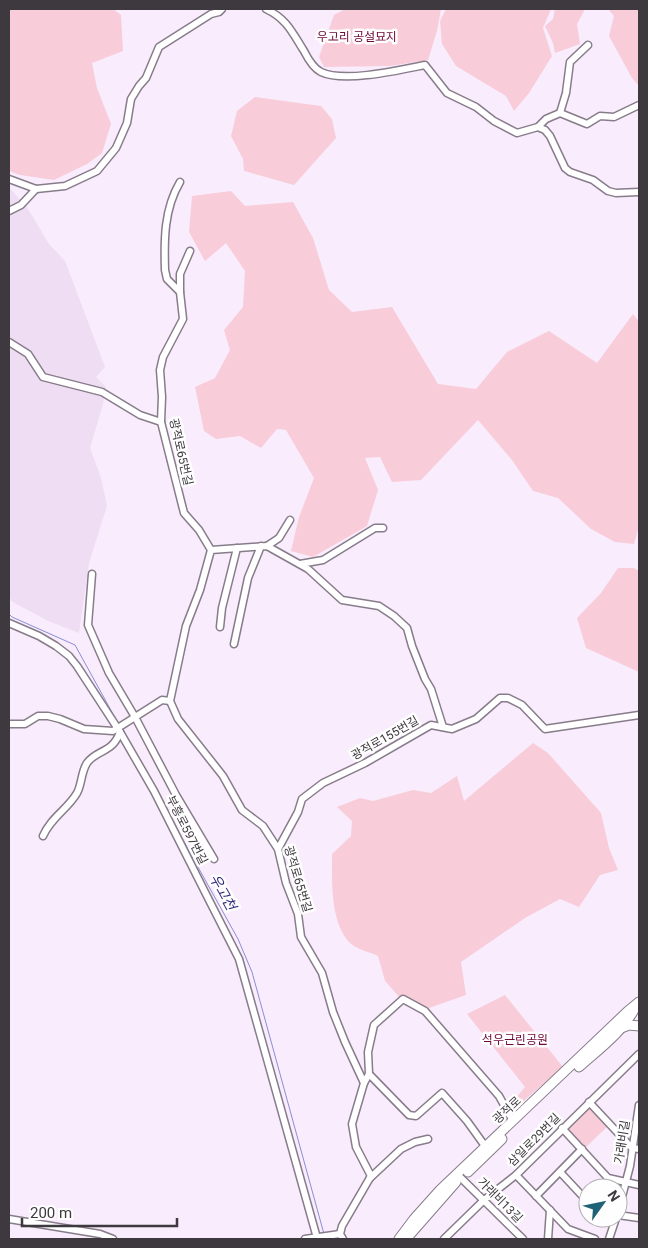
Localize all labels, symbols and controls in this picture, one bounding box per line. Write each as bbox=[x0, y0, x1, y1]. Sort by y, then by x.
park label: 우고리 공설묘지 bbox=[317, 30, 397, 44]
street label: 광적로65번길 bbox=[166, 417, 196, 487]
street label: 광적로155번길 bbox=[349, 713, 421, 763]
street label: 부흥로597번길 bbox=[164, 793, 210, 867]
street label: 광적로65번길 bbox=[281, 844, 315, 914]
water label: 우고천 bbox=[207, 871, 240, 914]
park label: 석우근린공원 bbox=[482, 1033, 548, 1047]
street label: 광적로 bbox=[490, 1094, 524, 1126]
street label: 삼일로29번길 bbox=[505, 1111, 563, 1169]
street label: 가래비길 bbox=[612, 1119, 632, 1165]
street label: 가래비13길 bbox=[475, 1175, 525, 1225]
north arrow bbox=[578, 1178, 628, 1228]
text: N bbox=[604, 1187, 623, 1204]
scale bar bbox=[22, 1196, 178, 1228]
text: 200 m bbox=[30, 1204, 72, 1222]

